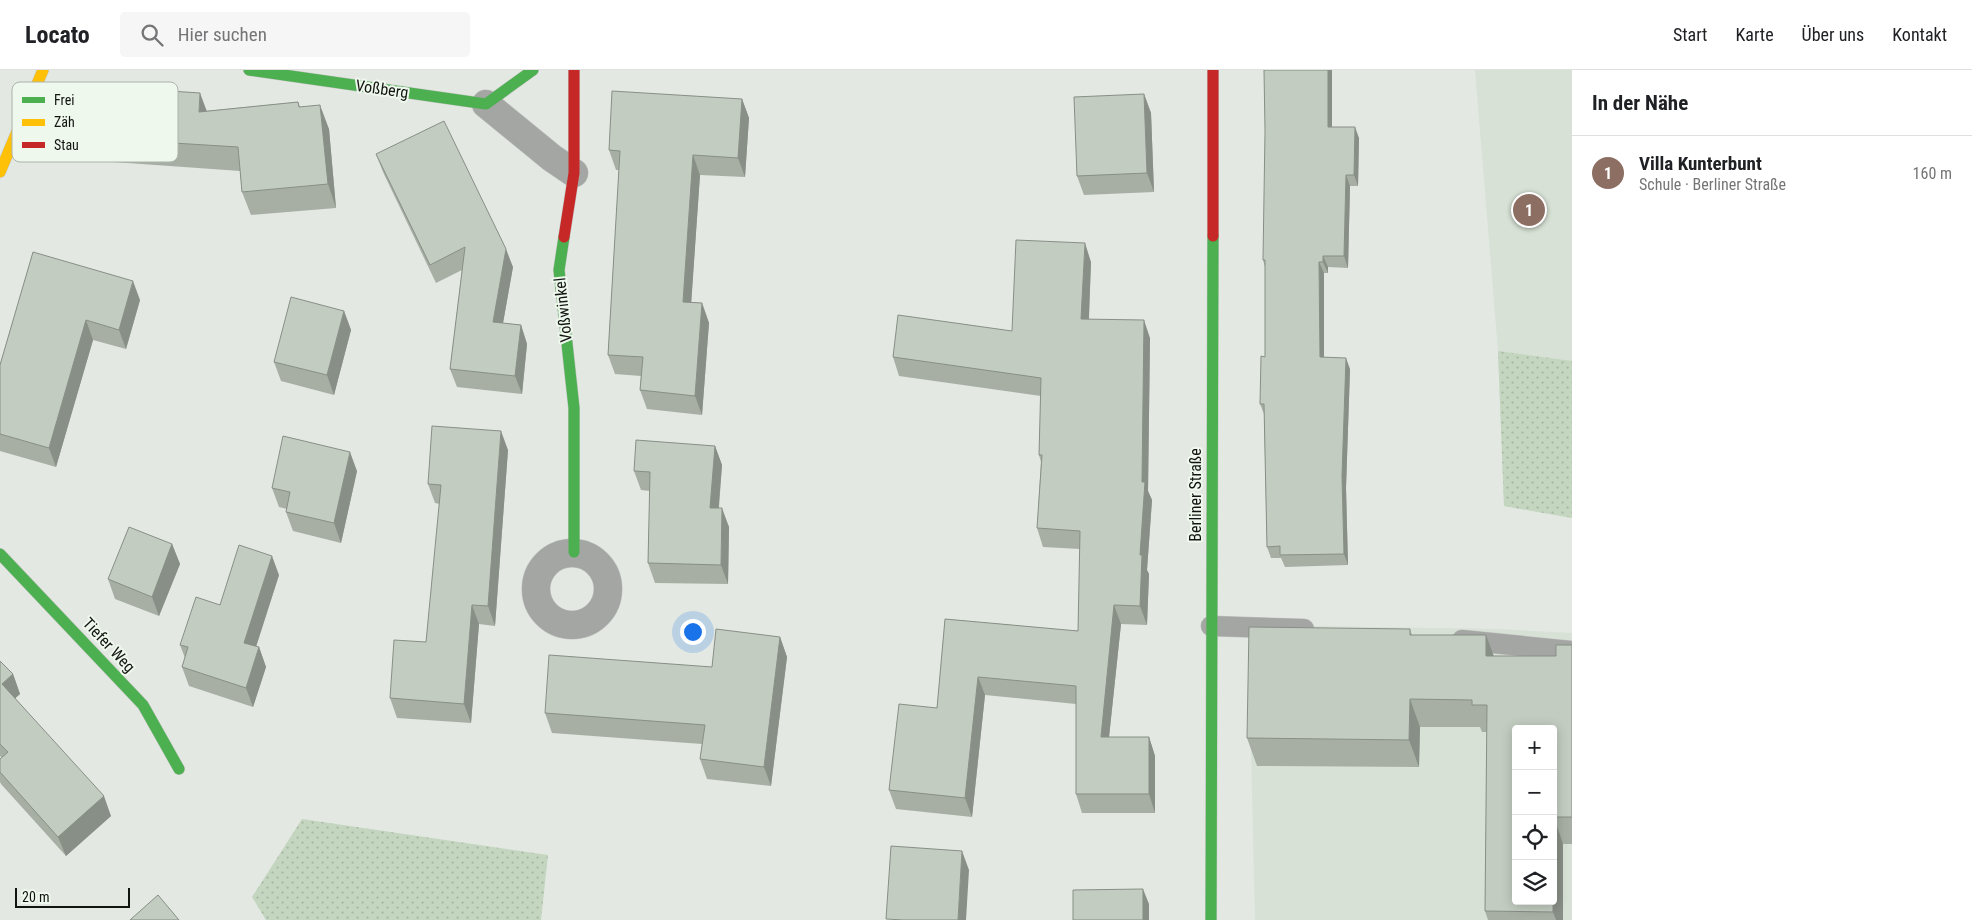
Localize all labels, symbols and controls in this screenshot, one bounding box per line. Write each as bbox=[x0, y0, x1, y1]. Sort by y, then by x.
search box bbox=[120, 12, 470, 57]
text: Locato bbox=[25, 21, 90, 49]
icon: search bbox=[138, 21, 166, 49]
text: Hier suchen bbox=[178, 23, 267, 46]
text: Start bbox=[1673, 24, 1707, 45]
text: Karte bbox=[1735, 24, 1774, 45]
text: Über uns bbox=[1802, 24, 1864, 45]
text: Kontakt bbox=[1892, 24, 1947, 45]
street label: Voßberg bbox=[354, 76, 410, 102]
legend bbox=[12, 82, 178, 162]
text: In der Nähe bbox=[1592, 91, 1688, 115]
text: Frei bbox=[54, 92, 74, 108]
text: Zäh bbox=[54, 114, 75, 130]
text: Stau bbox=[54, 137, 79, 153]
text: Villa Kunterbunt bbox=[1639, 152, 1762, 175]
text: 1 bbox=[1604, 164, 1612, 183]
text: 160 m bbox=[1913, 164, 1952, 183]
text: Schule · Berliner Straße bbox=[1639, 175, 1786, 194]
pin: 1 bbox=[1513, 191, 1545, 229]
street label: Voßwinkel bbox=[550, 277, 576, 343]
street label: Berliner Straße bbox=[1186, 448, 1205, 542]
street label: Tiefer Weg bbox=[79, 614, 139, 676]
your location bbox=[680, 619, 706, 645]
map controls bbox=[1512, 725, 1557, 905]
button: + bbox=[1512, 725, 1557, 770]
button: − bbox=[1512, 770, 1557, 815]
button: locate bbox=[1512, 815, 1557, 860]
button: layers bbox=[1512, 860, 1557, 905]
scale bar bbox=[15, 885, 130, 908]
text: 20 m bbox=[22, 889, 50, 905]

